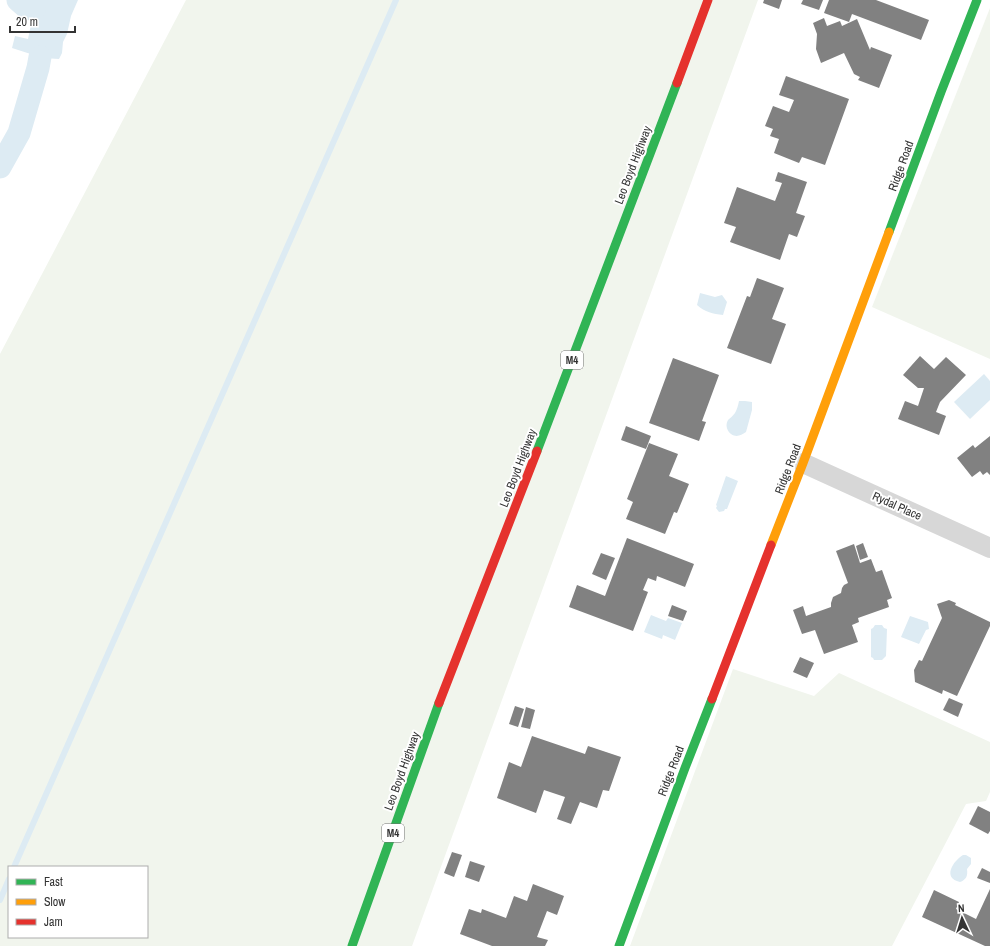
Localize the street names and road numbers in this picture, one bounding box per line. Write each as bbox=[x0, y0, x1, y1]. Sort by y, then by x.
street label: Leo Boyd Highway bbox=[611, 124, 655, 206]
street label: Ridge Road bbox=[885, 139, 917, 193]
road number: M4 bbox=[561, 351, 583, 369]
street label: Leo Boyd Highway bbox=[496, 427, 540, 509]
street label: Ridge Road bbox=[771, 442, 805, 496]
street label: Rydal Place bbox=[870, 488, 924, 524]
street label: Leo Boyd Highway bbox=[380, 729, 424, 813]
street label: Ridge Road bbox=[654, 744, 688, 798]
road number: M4 bbox=[382, 824, 404, 842]

